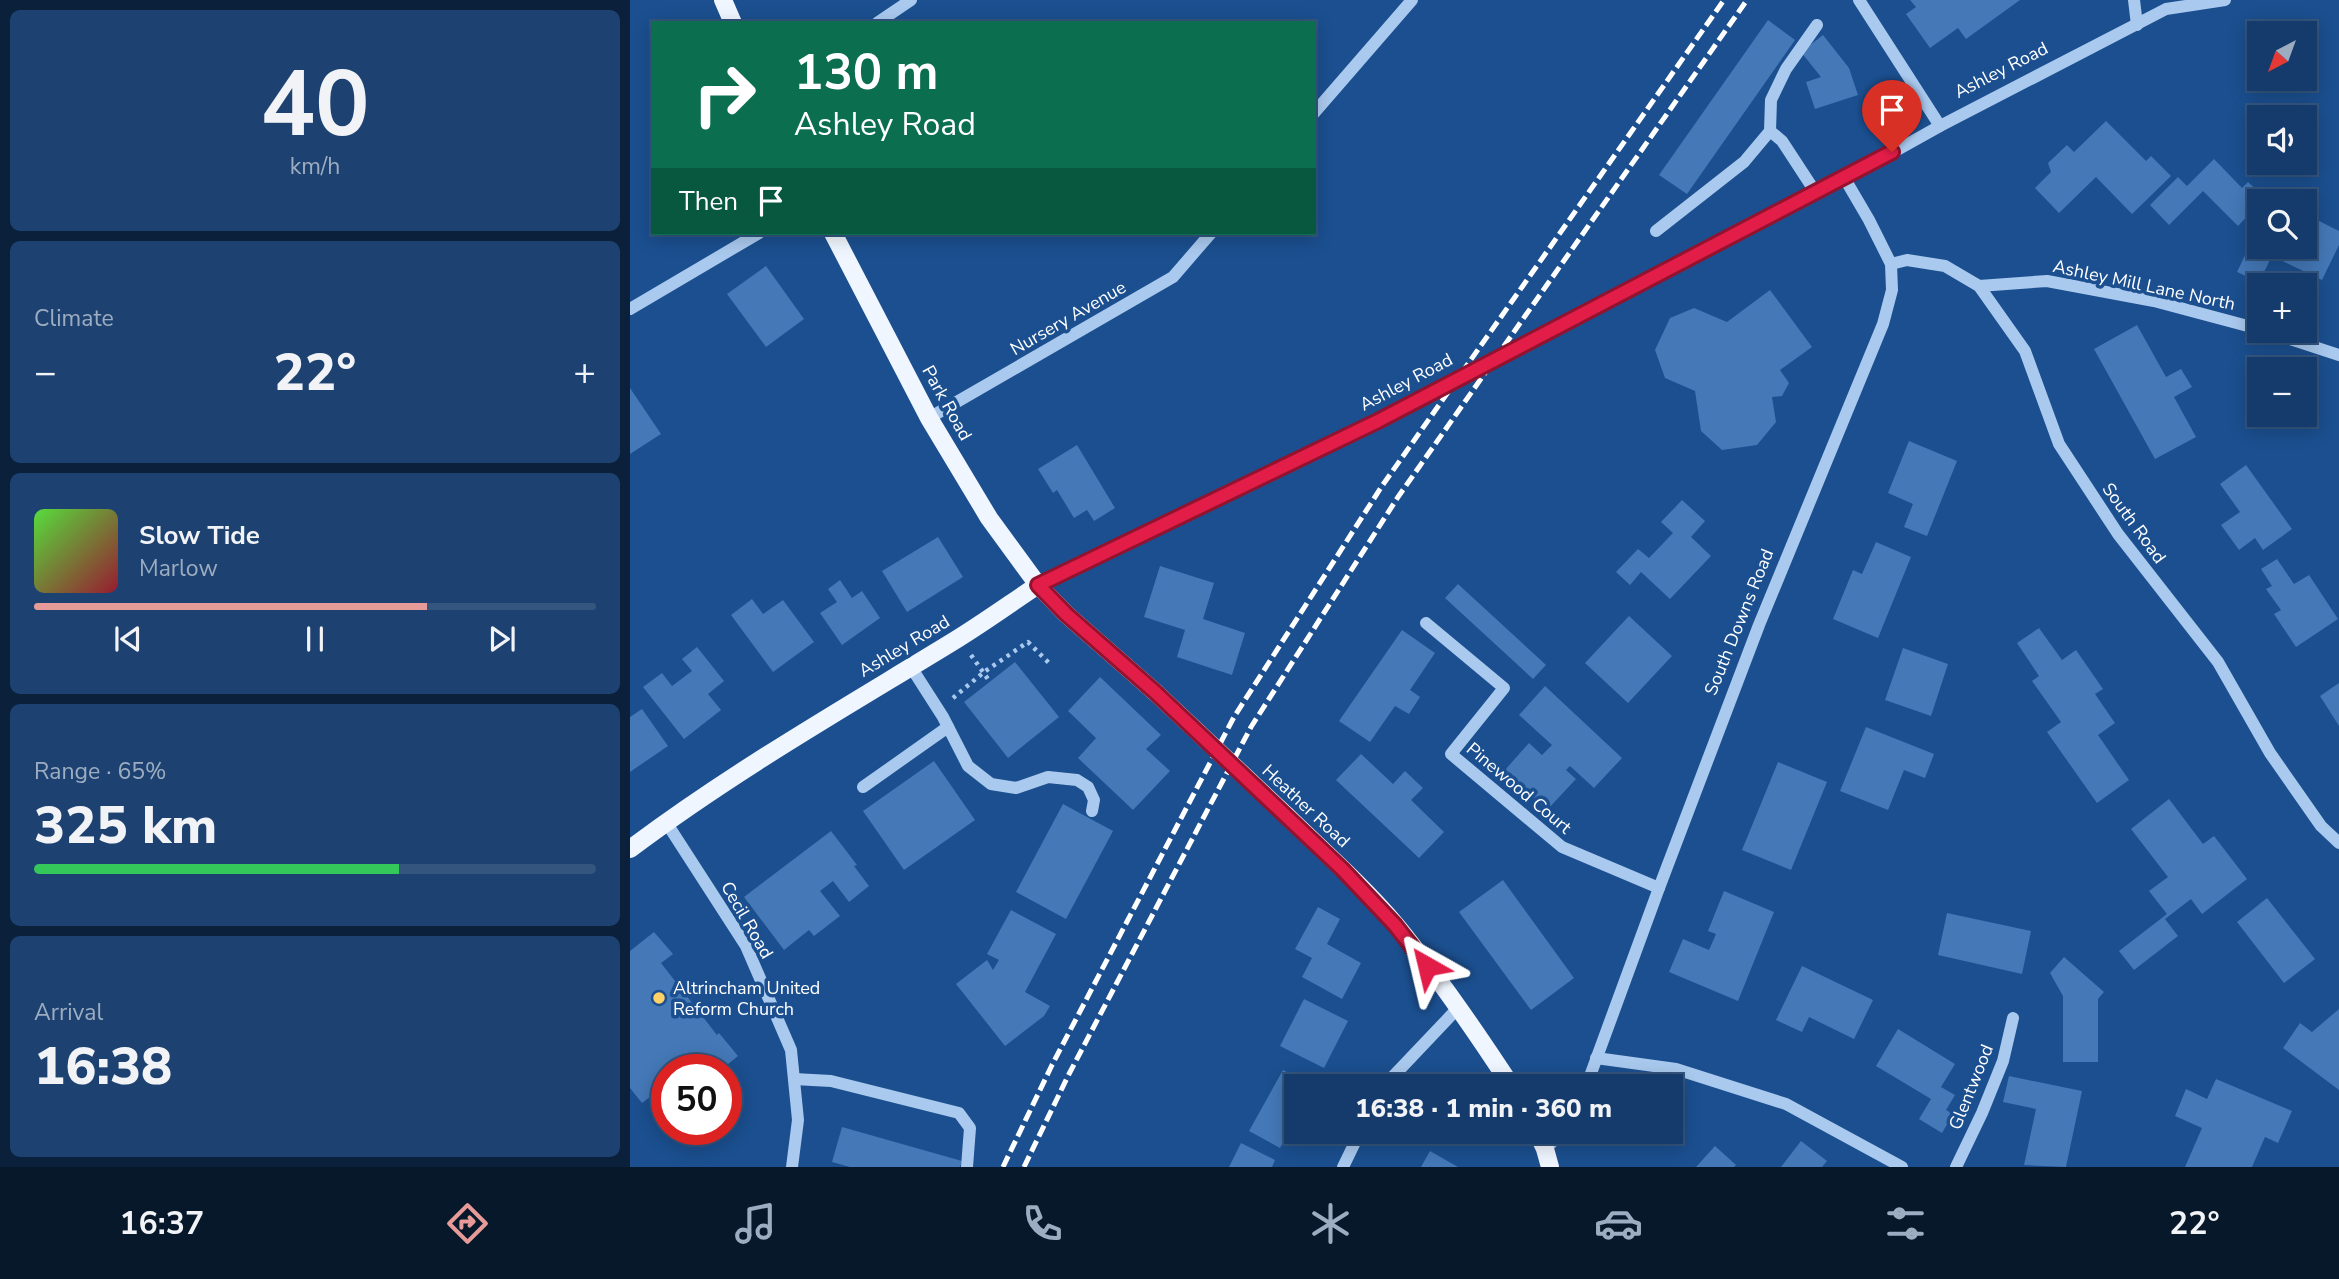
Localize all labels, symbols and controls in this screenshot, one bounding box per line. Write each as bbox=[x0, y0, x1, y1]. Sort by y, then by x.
north arrow bbox=[2247, 21, 2317, 91]
map controls bbox=[2247, 21, 2317, 427]
street label: Ashley Road bbox=[1950, 36, 2052, 104]
text: 130 m bbox=[794, 39, 938, 106]
text: 40 bbox=[260, 43, 370, 167]
icon: right bbox=[679, 49, 770, 140]
pin bbox=[1862, 80, 1922, 152]
icon: arrive bbox=[1873, 91, 1911, 129]
text: Ashley Road bbox=[794, 103, 976, 146]
button: sound bbox=[2247, 105, 2317, 175]
text: km/h bbox=[290, 151, 340, 182]
icon: arrive bbox=[752, 182, 790, 220]
text: Then bbox=[679, 184, 738, 219]
button: search bbox=[2247, 189, 2317, 259]
street label: Ashley Mill Lane North bbox=[2051, 254, 2237, 316]
button: + bbox=[2247, 273, 2317, 343]
street label: Nursery Avenue bbox=[1006, 275, 1130, 361]
text: Climate bbox=[34, 303, 114, 334]
text: 22° bbox=[274, 337, 356, 408]
text: − bbox=[34, 347, 57, 398]
text: + bbox=[573, 347, 596, 398]
street label: Ashley Road bbox=[1355, 347, 1457, 417]
button: − bbox=[2247, 357, 2317, 427]
street label: Park Road bbox=[917, 361, 977, 445]
street label: South Road bbox=[2097, 478, 2171, 568]
text: Slow Tide bbox=[139, 518, 260, 553]
street label: South Downs Road bbox=[1699, 545, 1779, 699]
text: Marlow bbox=[139, 553, 218, 584]
street label: Ashley Road bbox=[854, 609, 954, 683]
icon: previous bbox=[109, 620, 147, 658]
icon: pause bbox=[296, 620, 334, 658]
icon: next bbox=[483, 620, 521, 658]
street label: Pinewood Court bbox=[1461, 737, 1577, 839]
text: Range · 65% bbox=[34, 756, 166, 787]
street label: Heather Road bbox=[1257, 759, 1355, 853]
text: 325 km bbox=[34, 790, 217, 861]
street label: Cecil Road bbox=[715, 877, 779, 963]
position arrow bbox=[1390, 929, 1464, 1003]
place label: Altrincham United Reform Church bbox=[673, 976, 820, 1021]
marker: Altrincham United Reform Church bbox=[651, 990, 667, 1006]
text: Arrival bbox=[34, 997, 103, 1028]
text: 16:38 bbox=[34, 1031, 172, 1102]
street label: Glentwood bbox=[1943, 1041, 1999, 1133]
speed limit sign: 50 bbox=[651, 1054, 742, 1145]
text: 16:38 · 1 min · 360 m bbox=[1355, 1091, 1612, 1126]
icon: directions bbox=[443, 1199, 492, 1248]
icon: music bbox=[731, 1199, 780, 1248]
icon: phone bbox=[1018, 1199, 1067, 1248]
icon: climate bbox=[1306, 1199, 1355, 1248]
icon: car bbox=[1594, 1199, 1643, 1248]
icon: filters bbox=[1881, 1199, 1930, 1248]
text: 16:37 bbox=[119, 1202, 204, 1245]
text: 22° bbox=[2169, 1202, 2220, 1245]

